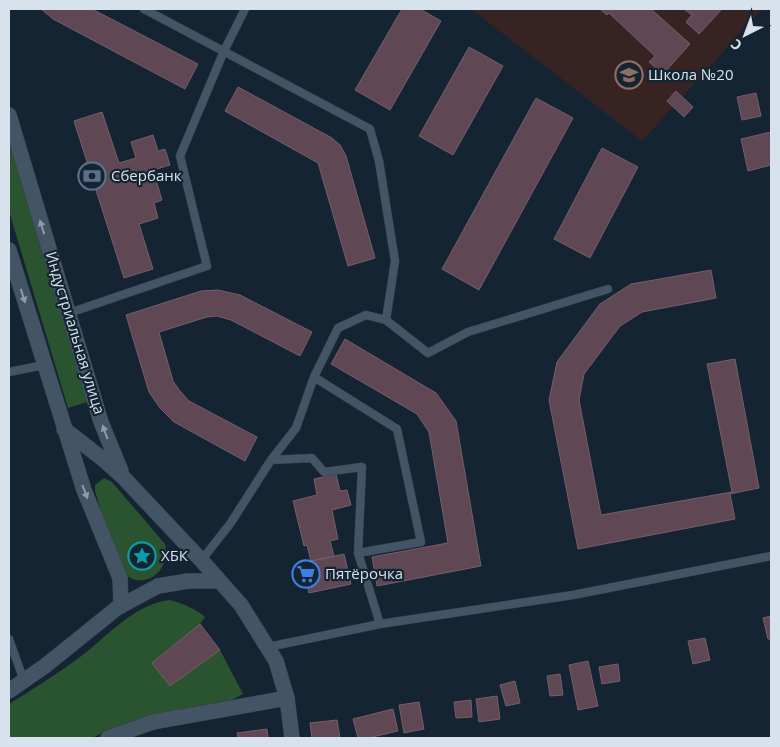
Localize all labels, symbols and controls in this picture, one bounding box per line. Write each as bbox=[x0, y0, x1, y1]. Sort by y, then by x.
north arrow bbox=[720, 10, 770, 60]
text: С bbox=[726, 35, 746, 55]
school or university icon: Школа №20 bbox=[614, 60, 644, 90]
place label: Школа №20 bbox=[648, 64, 734, 84]
bank icon: Сбербанк bbox=[77, 161, 107, 191]
place label: Сбербанк bbox=[111, 165, 182, 185]
one-way arrow bbox=[38, 219, 46, 234]
street label: Индустриальная улица bbox=[42, 249, 110, 417]
one-way arrow bbox=[20, 289, 28, 304]
one-way arrow bbox=[101, 424, 109, 439]
one-way arrow bbox=[82, 485, 90, 499]
place icon: ХБК bbox=[127, 541, 157, 571]
place label: ХБК bbox=[161, 545, 189, 565]
supermarket icon: Пятёрочка bbox=[291, 559, 321, 589]
place label: Пятёрочка bbox=[325, 563, 403, 583]

